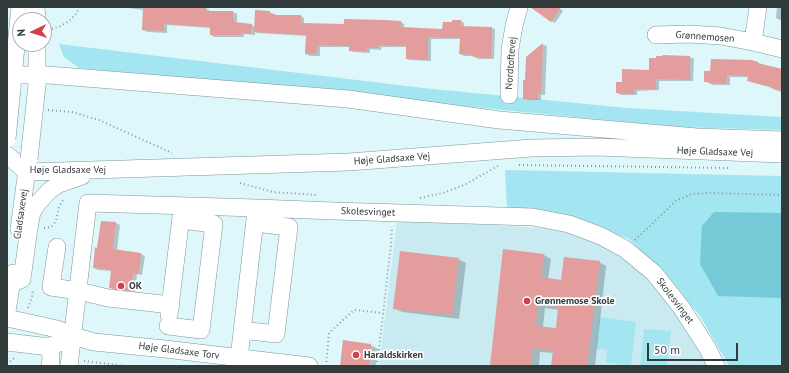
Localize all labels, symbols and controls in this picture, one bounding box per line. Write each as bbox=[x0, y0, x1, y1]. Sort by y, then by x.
north arrow bbox=[12, 12, 52, 52]
text: N bbox=[14, 29, 28, 37]
street label: Grønnemosen bbox=[675, 29, 735, 45]
street label: Nordtoftevej bbox=[503, 36, 519, 90]
street label: Høje Gladsaxe Vej bbox=[677, 145, 753, 159]
street label: Høje Gladsaxe Vej bbox=[353, 150, 431, 168]
street label: Høje Gladsaxe Vej bbox=[30, 164, 106, 176]
street label: Gladsaxevej bbox=[12, 188, 30, 240]
street label: Skolesvinget bbox=[341, 205, 395, 219]
street label: Skolesvinget bbox=[654, 276, 696, 326]
place label: OK bbox=[129, 280, 142, 292]
marker: OK bbox=[116, 281, 126, 291]
place label: Grønnemose Skole bbox=[535, 295, 615, 307]
marker: Grønnemose Skole bbox=[522, 296, 532, 306]
scale bar bbox=[649, 335, 740, 361]
street label: Høje Gladsaxe Torv bbox=[138, 340, 220, 362]
text: 50 m bbox=[654, 342, 680, 357]
place label: Haraldskirken bbox=[364, 349, 423, 361]
marker: Haraldskirken bbox=[351, 350, 361, 360]

